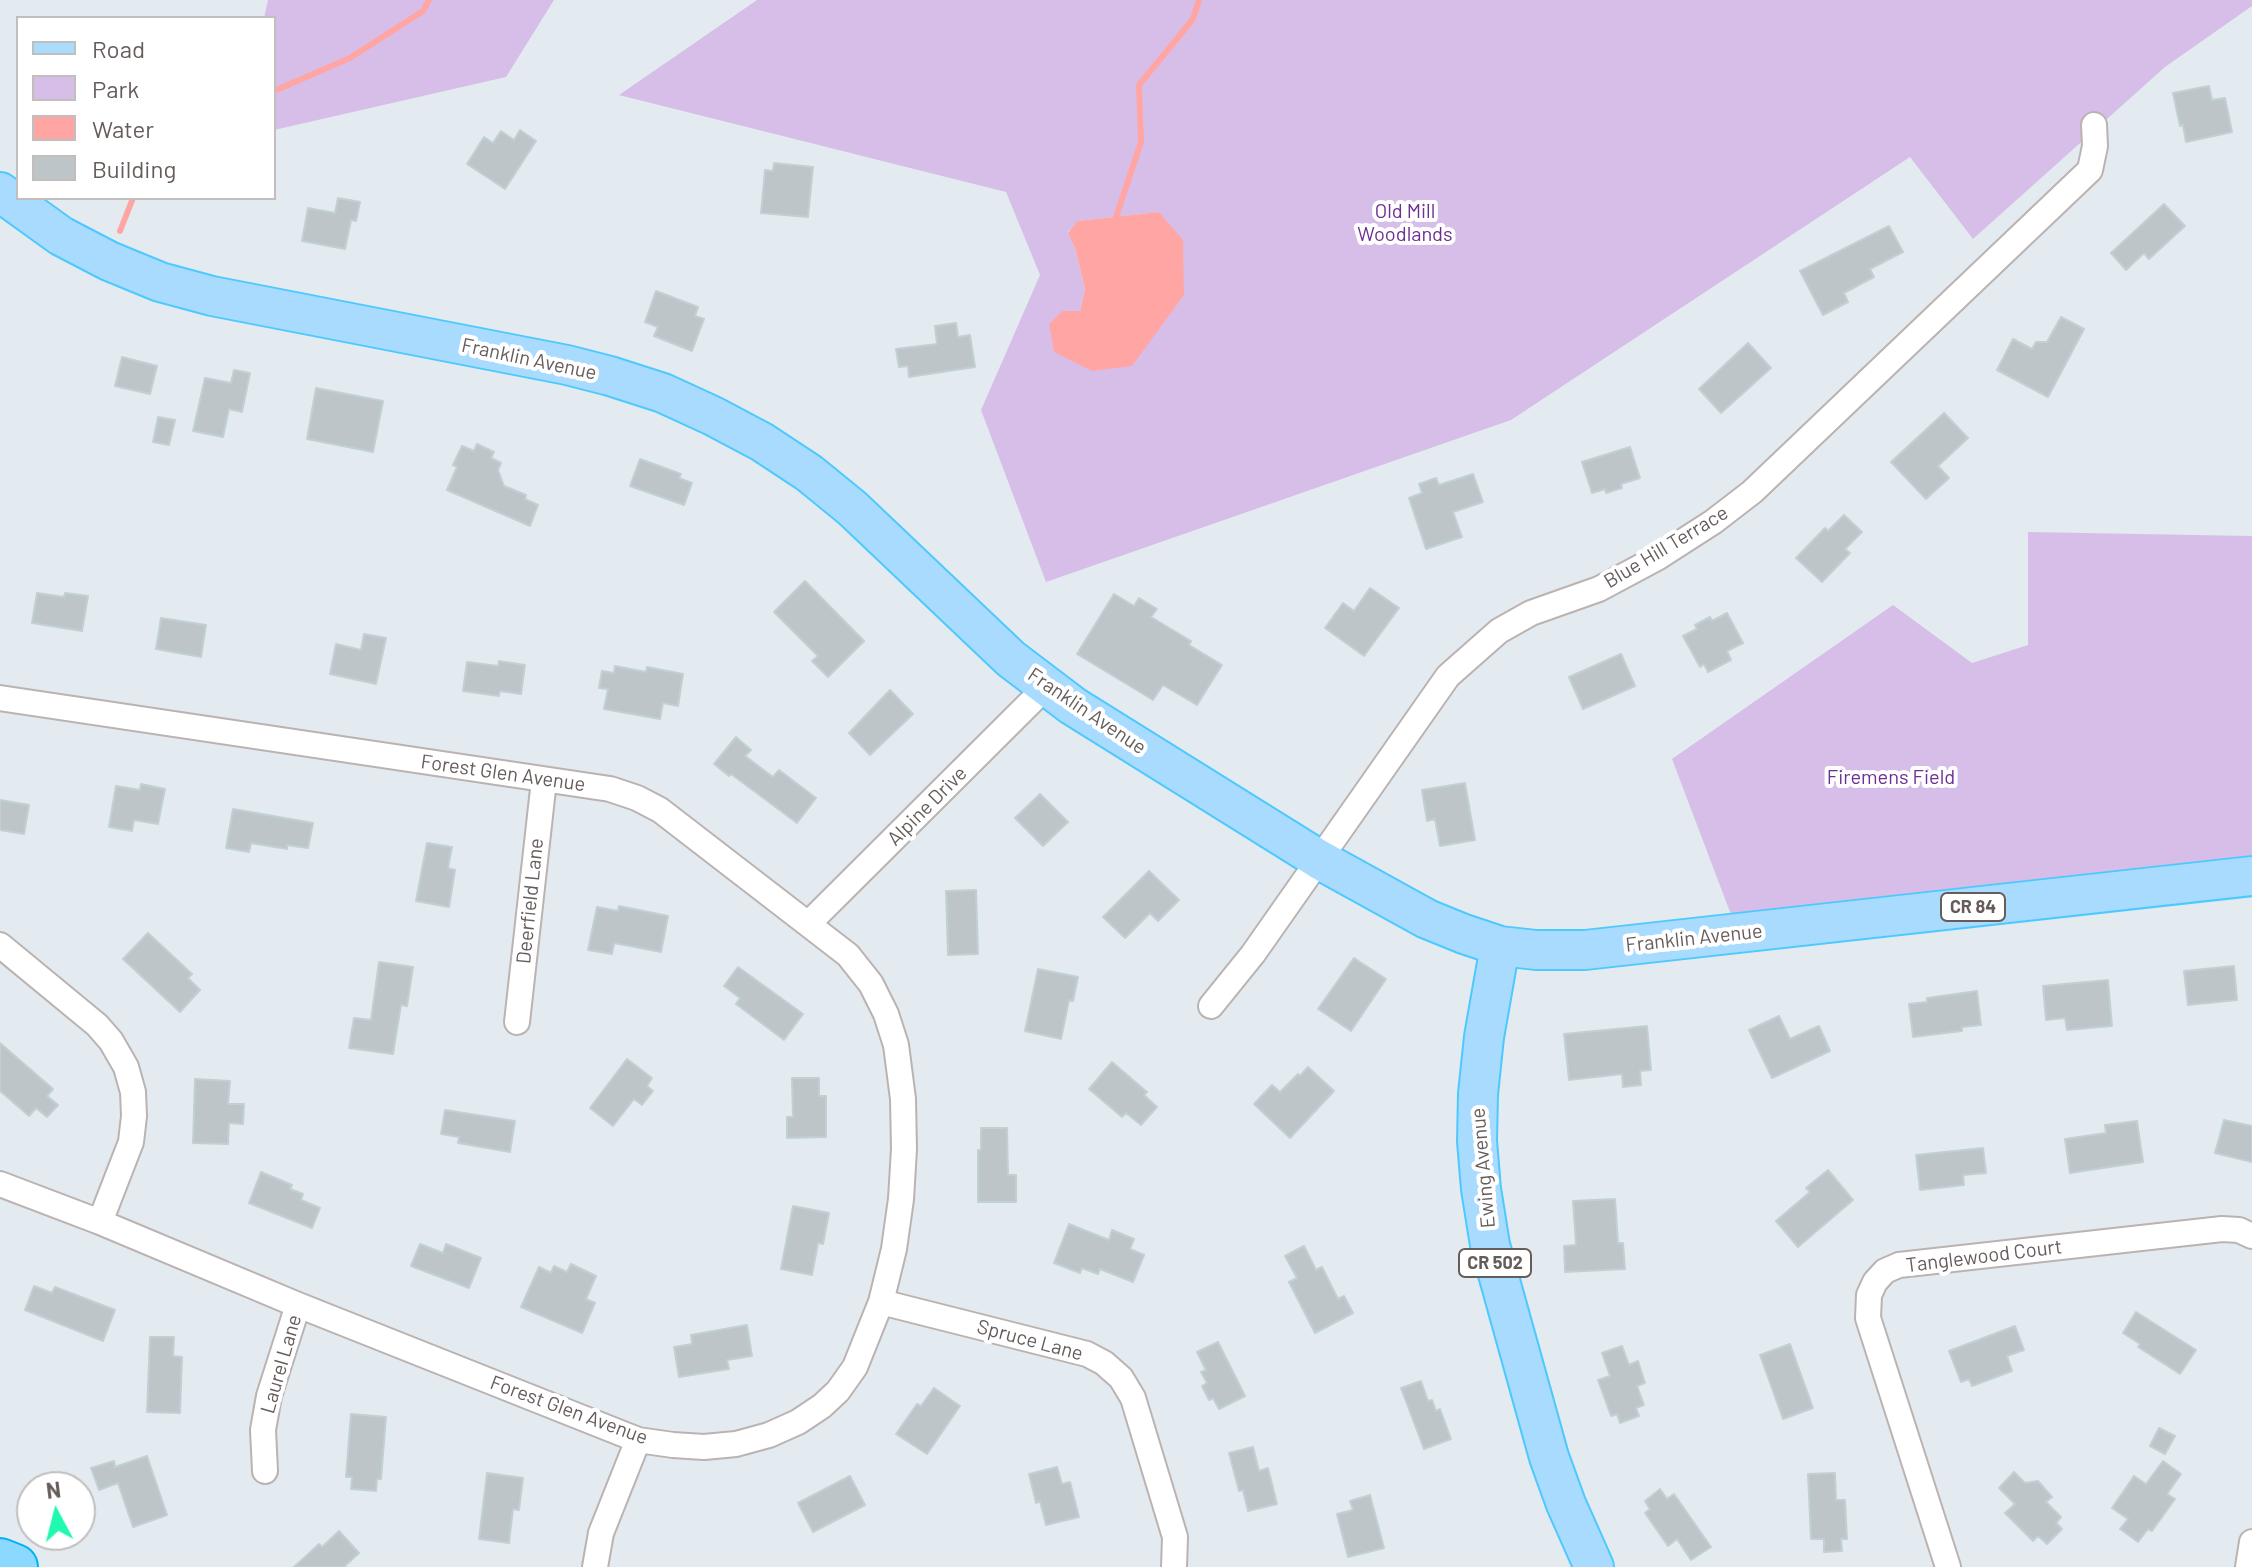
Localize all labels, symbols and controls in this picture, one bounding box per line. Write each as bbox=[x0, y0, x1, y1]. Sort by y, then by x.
legend bbox=[16, 16, 276, 200]
text: Road bbox=[92, 34, 145, 63]
text: Park bbox=[92, 74, 139, 103]
text: Water bbox=[92, 114, 154, 143]
text: Building bbox=[92, 154, 176, 183]
park label: Old Mill Woodlands bbox=[1357, 199, 1453, 246]
street label: Franklin Avenue bbox=[459, 333, 599, 385]
street label: Blue Hill Terrace bbox=[1600, 501, 1732, 593]
street label: Franklin Avenue bbox=[1023, 663, 1151, 759]
street label: Forest Glen Avenue bbox=[419, 750, 587, 796]
street label: Alpine Drive bbox=[882, 761, 972, 851]
park label: Firemens Field bbox=[1827, 765, 1955, 789]
street label: Deerfield Lane bbox=[511, 837, 549, 965]
road number: CR 84 bbox=[1941, 893, 2005, 921]
street label: Franklin Avenue bbox=[1624, 919, 1764, 957]
street label: Ewing Avenue bbox=[1466, 1107, 1500, 1229]
street label: Tanglewood Court bbox=[1905, 1235, 2063, 1277]
road number: CR 502 bbox=[1459, 1249, 1531, 1277]
street label: Laurel Lane bbox=[255, 1312, 307, 1416]
street label: Spruce Lane bbox=[974, 1314, 1086, 1366]
street label: Forest Glen Avenue bbox=[487, 1370, 651, 1450]
north arrow bbox=[16, 1471, 96, 1551]
text: N bbox=[44, 1475, 62, 1503]

